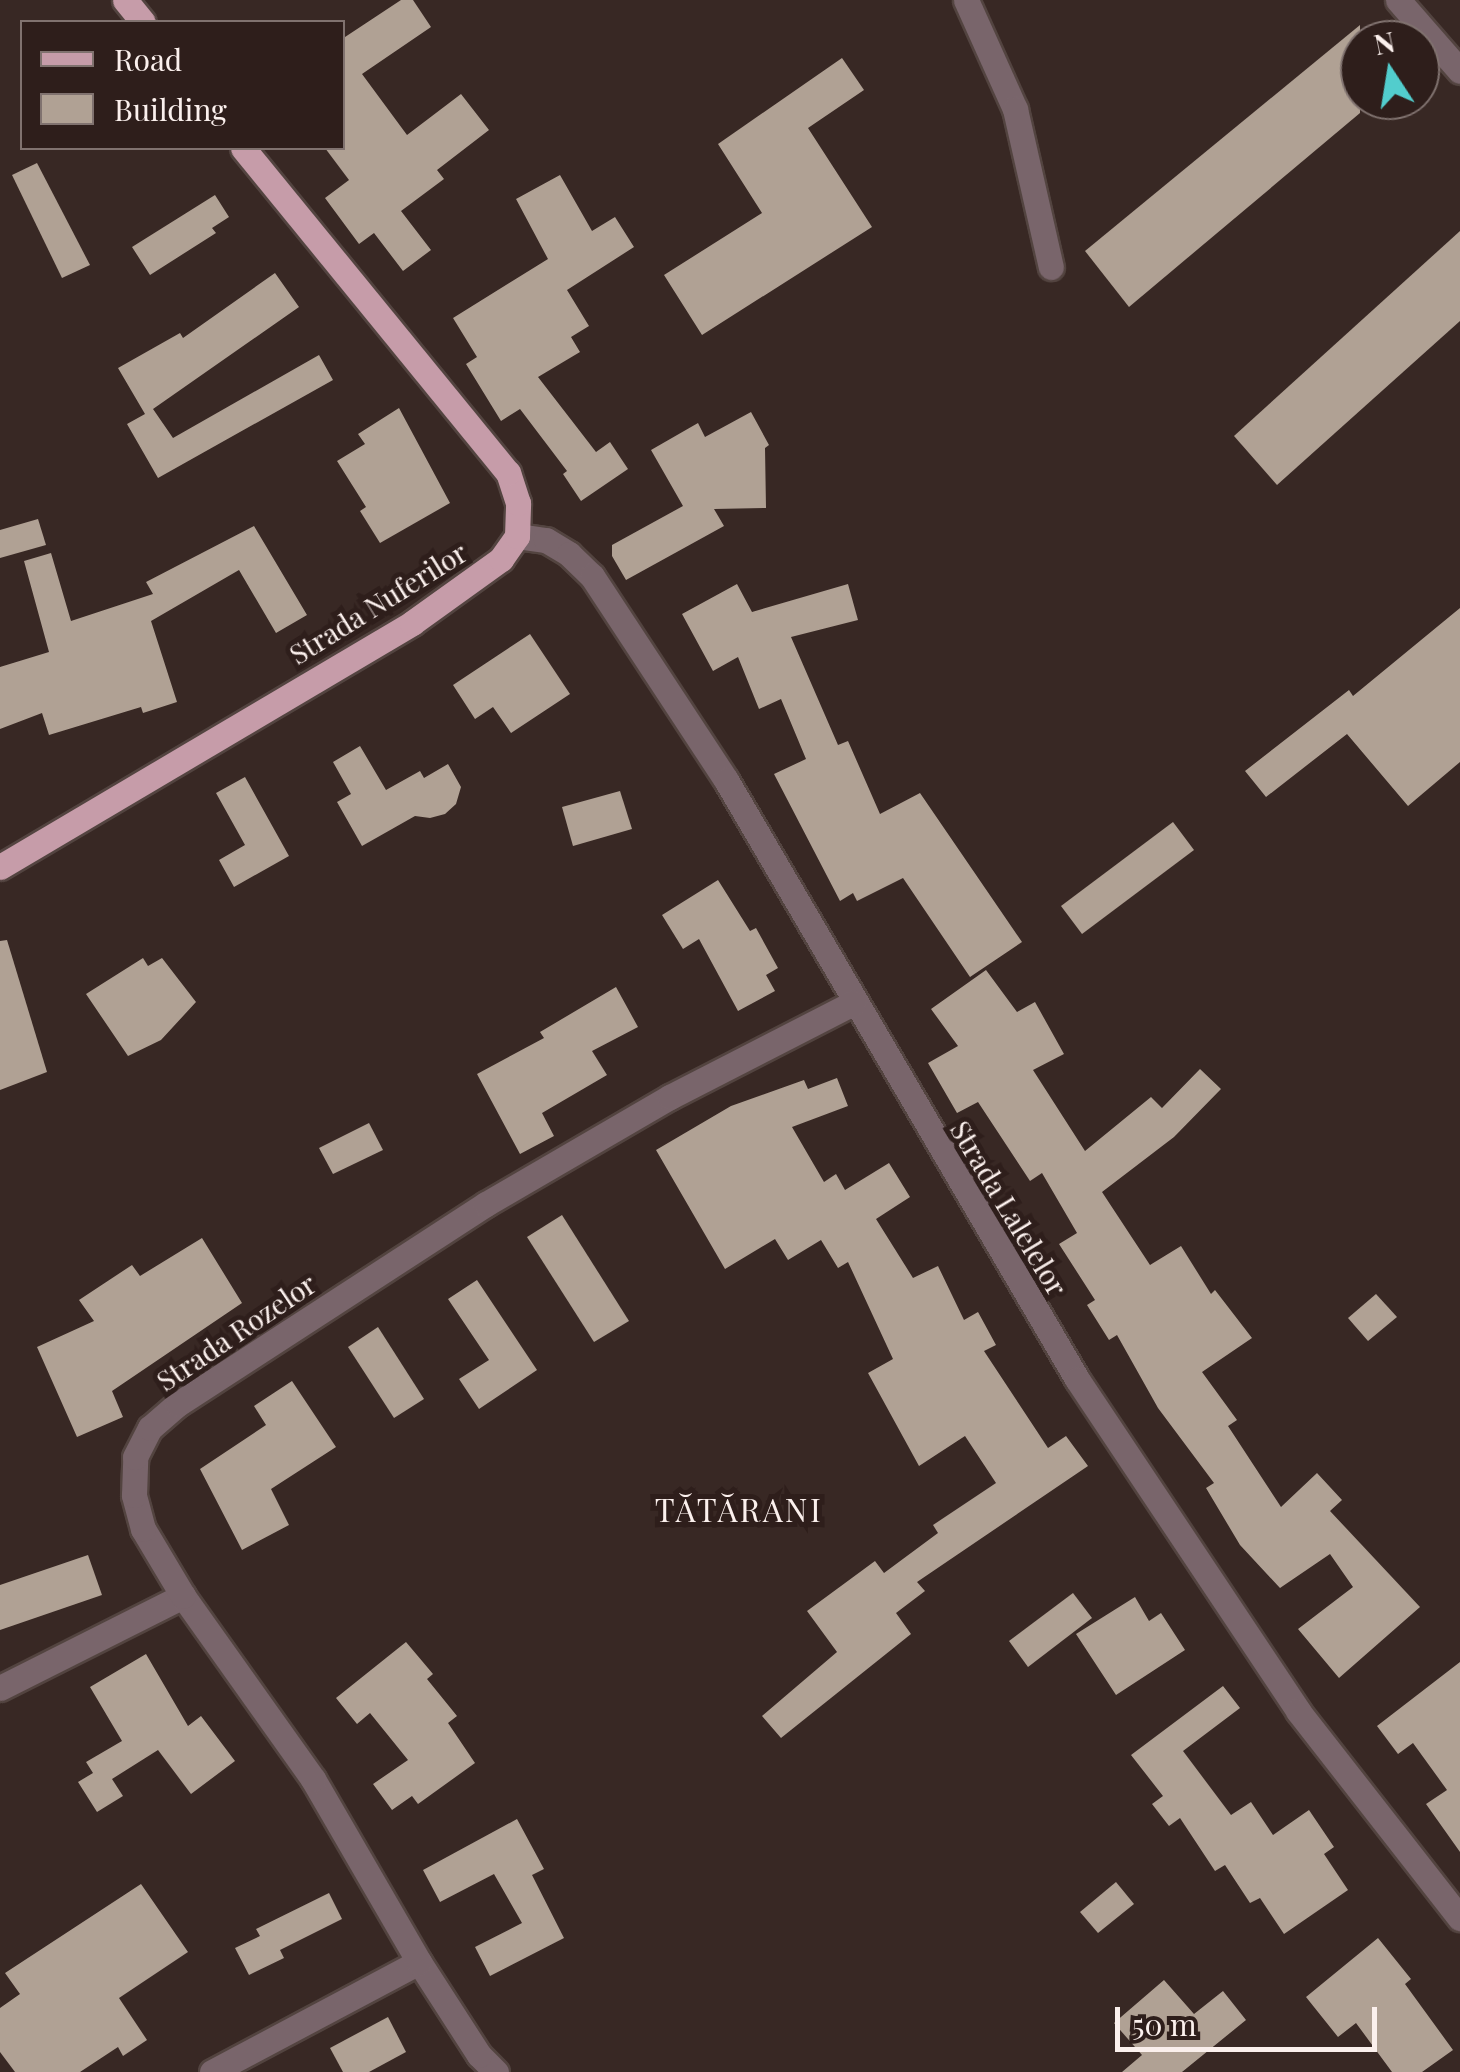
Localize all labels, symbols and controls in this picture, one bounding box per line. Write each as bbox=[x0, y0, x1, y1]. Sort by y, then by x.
legend bbox=[20, 20, 345, 150]
north arrow bbox=[1340, 20, 1440, 120]
text: N bbox=[1370, 22, 1398, 62]
text: Road bbox=[114, 39, 182, 79]
text: Building bbox=[114, 89, 227, 129]
street label: Strada Nuferilor bbox=[283, 535, 473, 671]
street label: Strada Lalelelor bbox=[944, 1114, 1074, 1302]
street label: Strada Rozelor bbox=[150, 1266, 322, 1398]
district label: TĂTĂRANI bbox=[655, 1490, 823, 1528]
scale bar bbox=[1120, 1987, 1382, 2049]
text: 50 m bbox=[1132, 2004, 1197, 2044]

